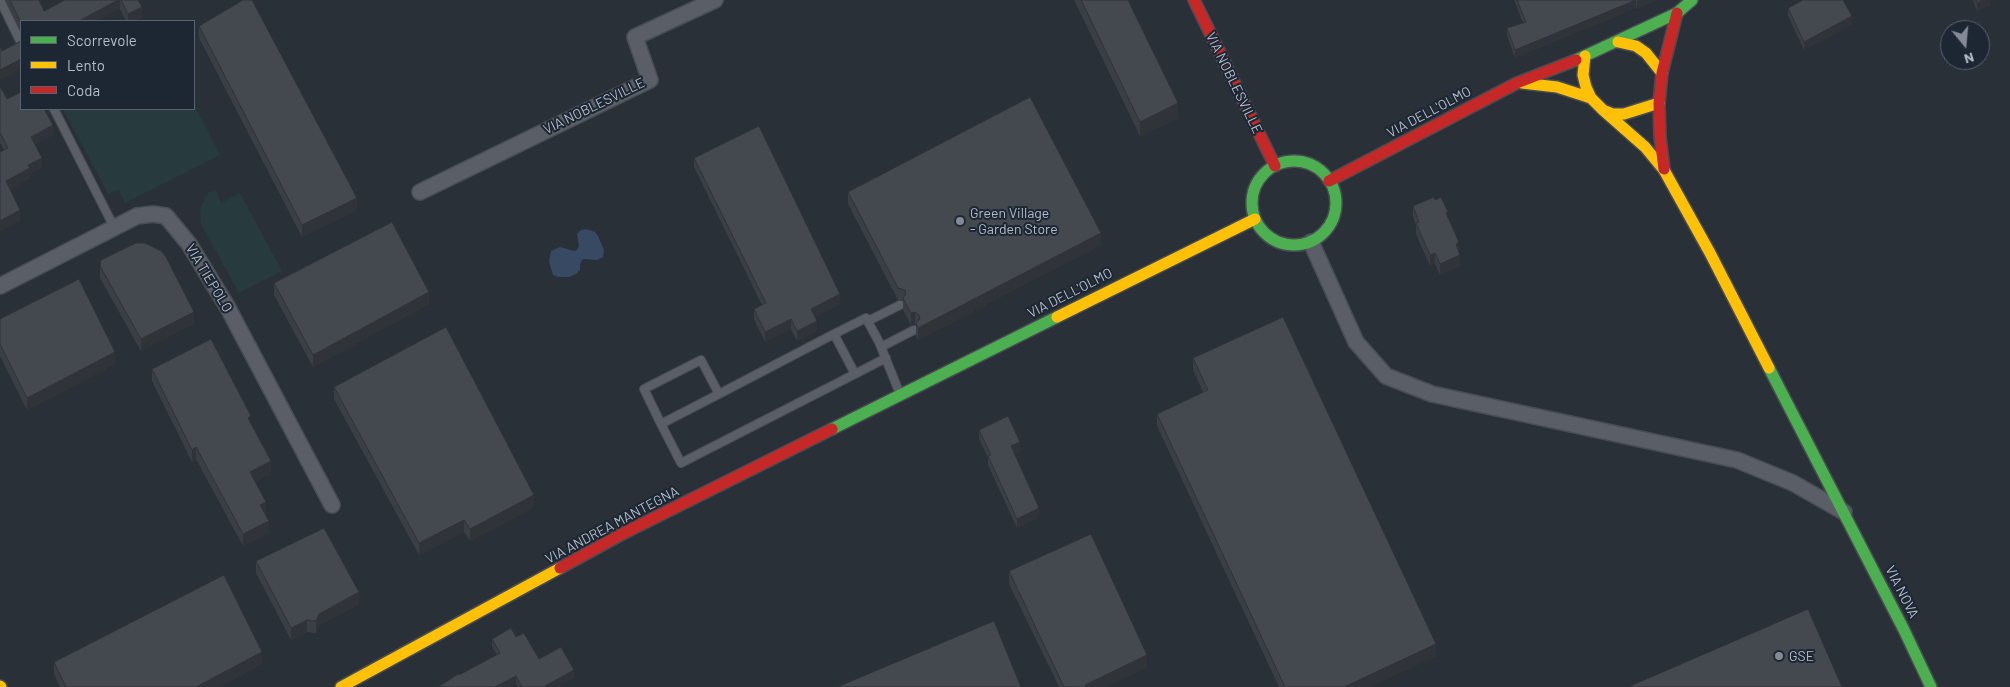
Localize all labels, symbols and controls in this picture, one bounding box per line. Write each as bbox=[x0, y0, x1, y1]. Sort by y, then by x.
legend bbox=[20, 20, 195, 110]
north arrow bbox=[1940, 20, 1990, 70]
street label: VIA NOBLESVILLE bbox=[1202, 30, 1266, 136]
text: Scorrevole bbox=[67, 31, 137, 49]
text: N bbox=[1962, 49, 1976, 68]
text: Lento bbox=[67, 56, 105, 74]
street label: VIA NOBLESVILLE bbox=[541, 74, 647, 138]
text: Coda bbox=[67, 81, 100, 99]
street label: VIA DELL'OLMO bbox=[1384, 83, 1474, 141]
place label: Green Village - Garden Store bbox=[970, 205, 1058, 238]
marker: Green Village - Garden Store bbox=[954, 215, 966, 227]
street label: VIA TIEPOLO bbox=[182, 241, 236, 315]
street label: VIA DELL'OLMO bbox=[1025, 264, 1115, 322]
street label: VIA ANDREA MANTEGNA bbox=[542, 483, 682, 567]
street label: VIA NOVA bbox=[1882, 563, 1922, 621]
place label: GSE bbox=[1789, 648, 1814, 664]
marker: GSE bbox=[1773, 650, 1785, 662]

